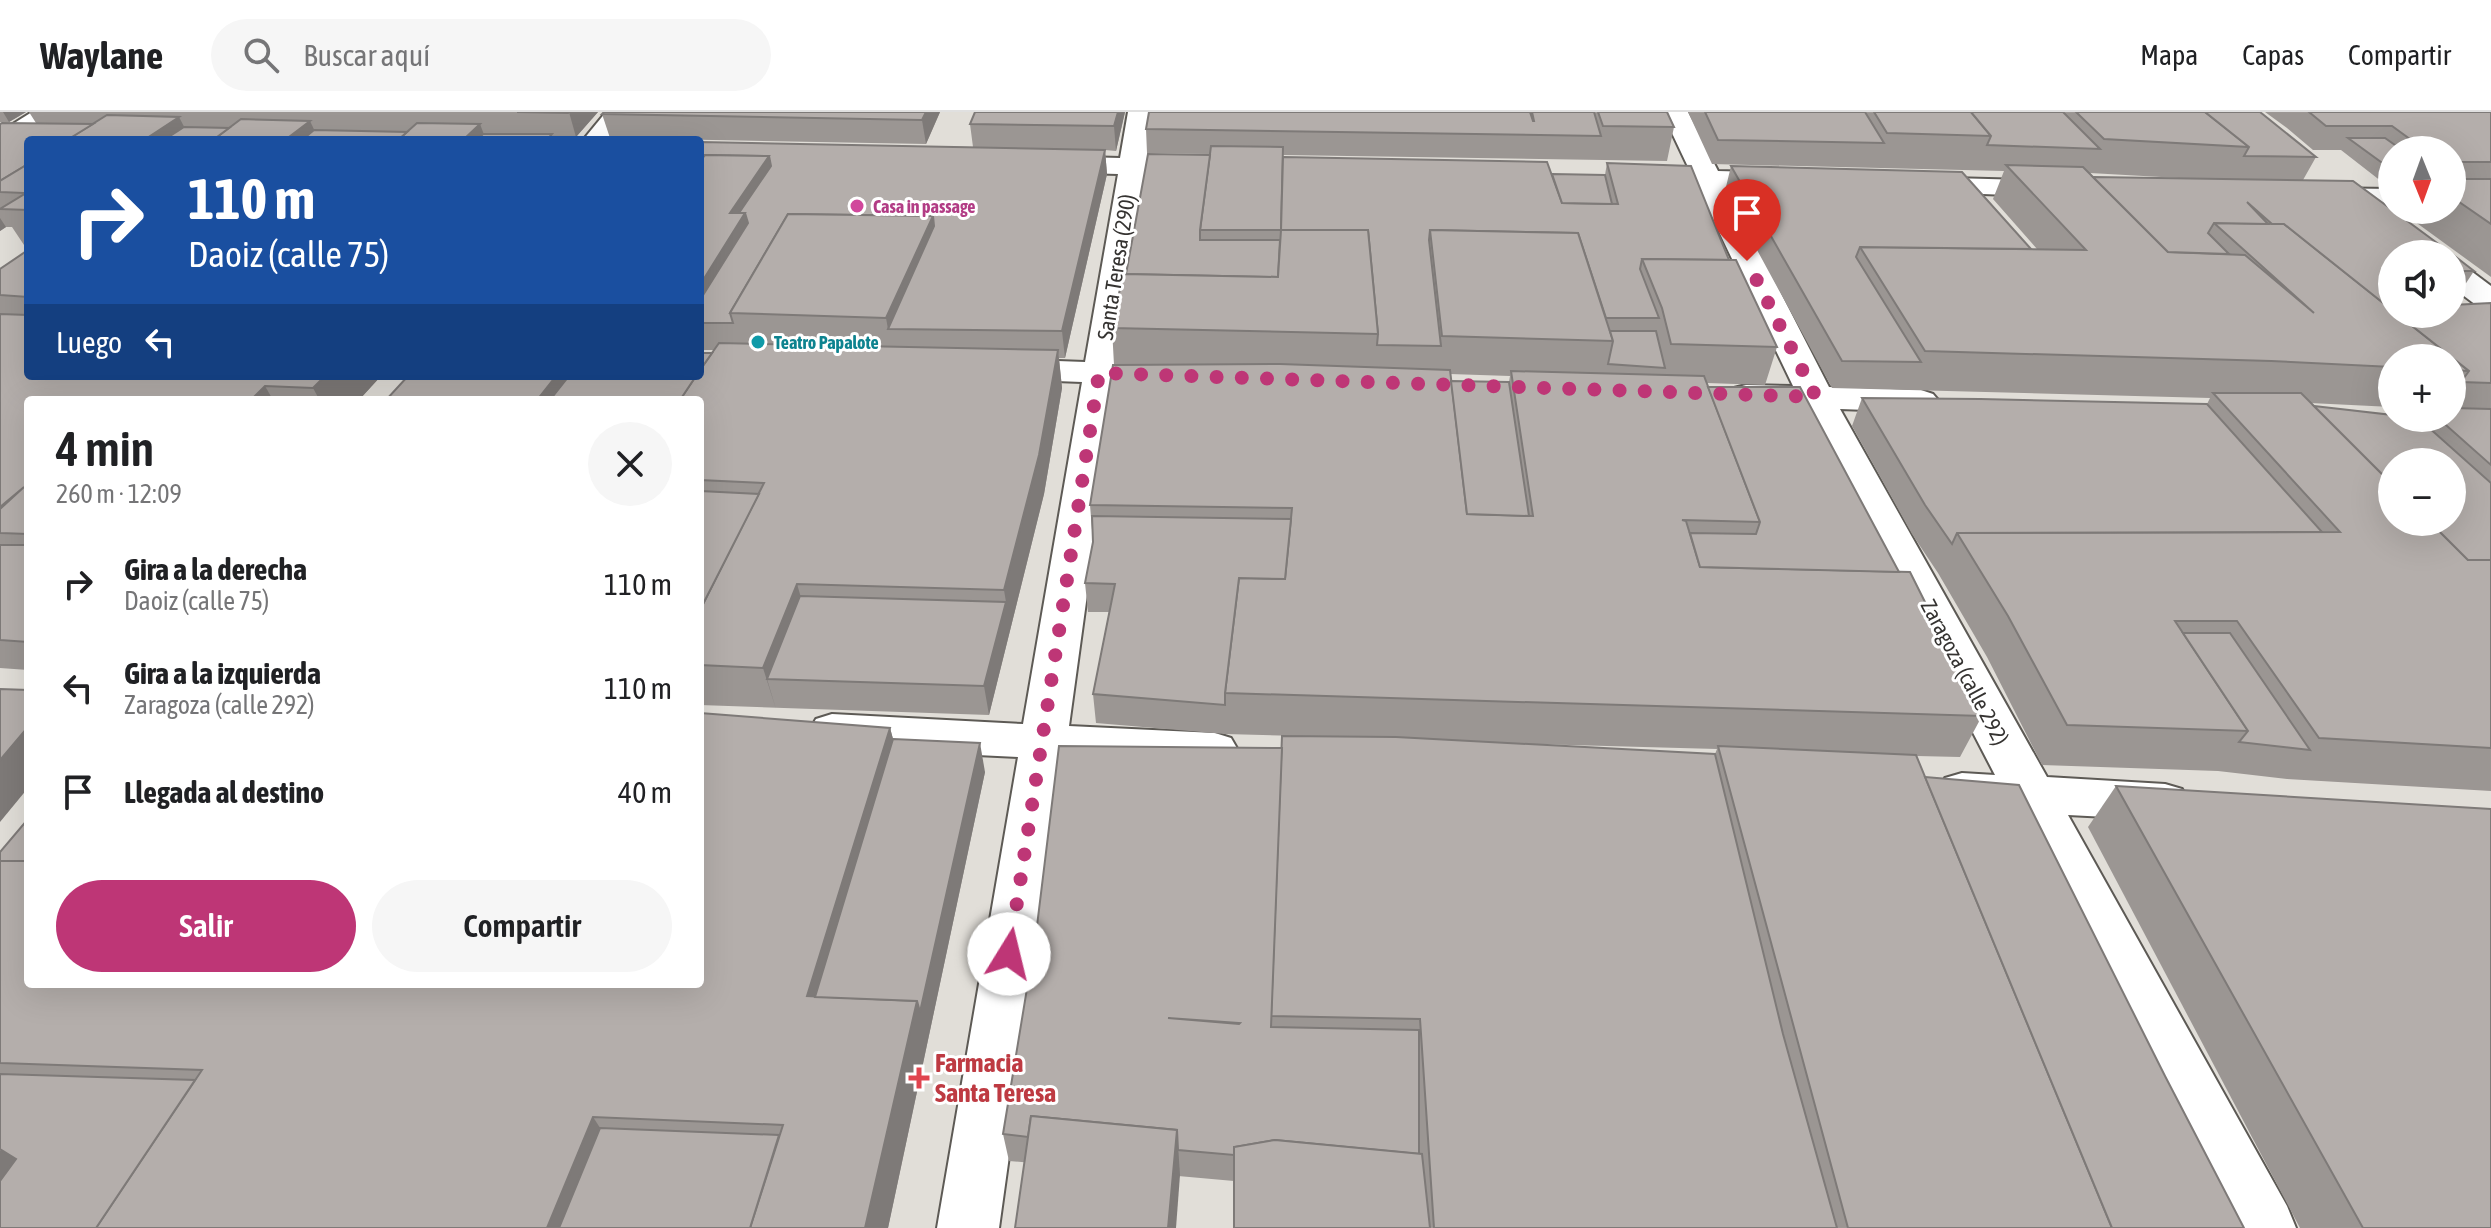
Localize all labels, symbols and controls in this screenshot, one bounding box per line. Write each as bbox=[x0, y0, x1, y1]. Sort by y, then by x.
search box bbox=[211, 19, 771, 91]
icon: search bbox=[239, 33, 283, 77]
text: Waylane bbox=[40, 34, 163, 77]
text: Buscar aquí bbox=[303, 38, 430, 72]
text: Mapa bbox=[2140, 39, 2198, 71]
text: Capas bbox=[2242, 39, 2304, 71]
text: Compartir bbox=[2348, 39, 2451, 71]
north arrow bbox=[2378, 136, 2466, 224]
map controls bbox=[2378, 136, 2466, 536]
text: 110 m bbox=[188, 167, 315, 231]
icon: right bbox=[56, 168, 160, 272]
pin bbox=[1713, 179, 1781, 261]
icon: arrive bbox=[1725, 191, 1769, 235]
street label: Santa Teresa (290) bbox=[1092, 192, 1140, 342]
place label: Casa in passage bbox=[873, 196, 976, 217]
marker: Casa in passage bbox=[848, 197, 866, 215]
text: Daoiz (calle 75) bbox=[188, 233, 389, 275]
button: sound bbox=[2378, 240, 2466, 328]
icon: left bbox=[138, 320, 182, 364]
text: Luego bbox=[56, 325, 122, 359]
place label: Teatro Papalote bbox=[774, 332, 879, 353]
marker: Teatro Papalote bbox=[749, 333, 767, 351]
button: + bbox=[2378, 344, 2466, 432]
text: 4 min bbox=[56, 421, 154, 476]
button: close bbox=[588, 422, 672, 506]
button: − bbox=[2378, 448, 2466, 536]
text: 260 m · 12:09 bbox=[56, 479, 182, 509]
text: Gira a la derecha bbox=[124, 552, 307, 586]
icon: right bbox=[56, 562, 100, 606]
text: 110 m bbox=[604, 567, 672, 601]
text: Daoiz (calle 75) bbox=[124, 586, 269, 616]
street label: Zaragoza (calle 292) bbox=[1916, 595, 2014, 749]
text: Gira a la izquierda bbox=[124, 656, 321, 690]
icon: left bbox=[56, 666, 100, 710]
text: 110 m bbox=[604, 671, 672, 705]
text: Zaragoza (calle 292) bbox=[124, 690, 314, 720]
icon: arrive bbox=[56, 770, 100, 814]
text: Llegada al destino bbox=[124, 775, 324, 809]
text: 40 m bbox=[618, 775, 672, 809]
button: Salir bbox=[56, 880, 356, 972]
button: Compartir bbox=[372, 880, 672, 972]
position arrow bbox=[967, 912, 1051, 996]
place label: Farmacia Santa Teresa bbox=[935, 1048, 1056, 1108]
marker: Farmacia Santa Teresa bbox=[910, 1069, 928, 1087]

